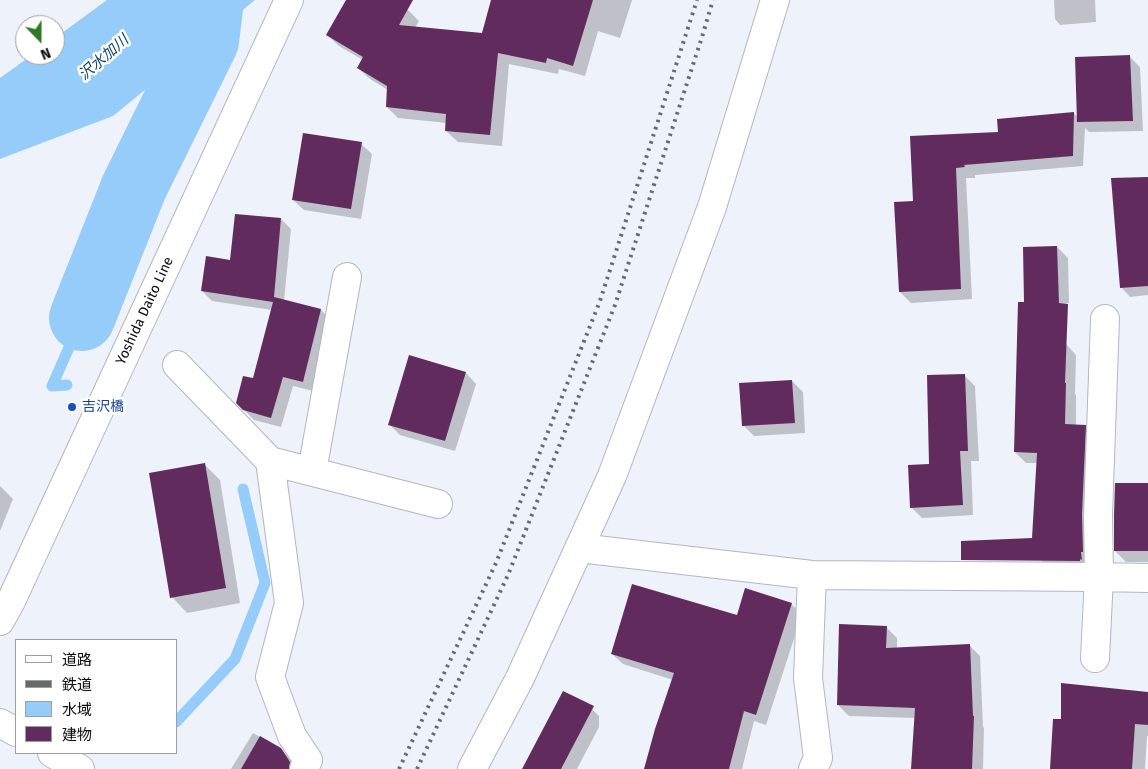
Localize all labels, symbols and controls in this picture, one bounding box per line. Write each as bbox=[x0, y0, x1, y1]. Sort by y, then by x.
north arrow bbox=[15, 15, 65, 65]
water label: 沢水加川 bbox=[75, 32, 133, 84]
text: N bbox=[38, 44, 53, 63]
street label: Yoshida Daito Line bbox=[113, 254, 177, 368]
place label: 吉沢橋 bbox=[82, 399, 124, 415]
marker: 吉沢橋 bbox=[66, 401, 78, 413]
legend bbox=[15, 639, 178, 754]
text: 道路 bbox=[62, 651, 92, 669]
text: 鉄道 bbox=[62, 676, 92, 694]
text: 水域 bbox=[62, 701, 92, 719]
text: 建物 bbox=[62, 726, 92, 744]

